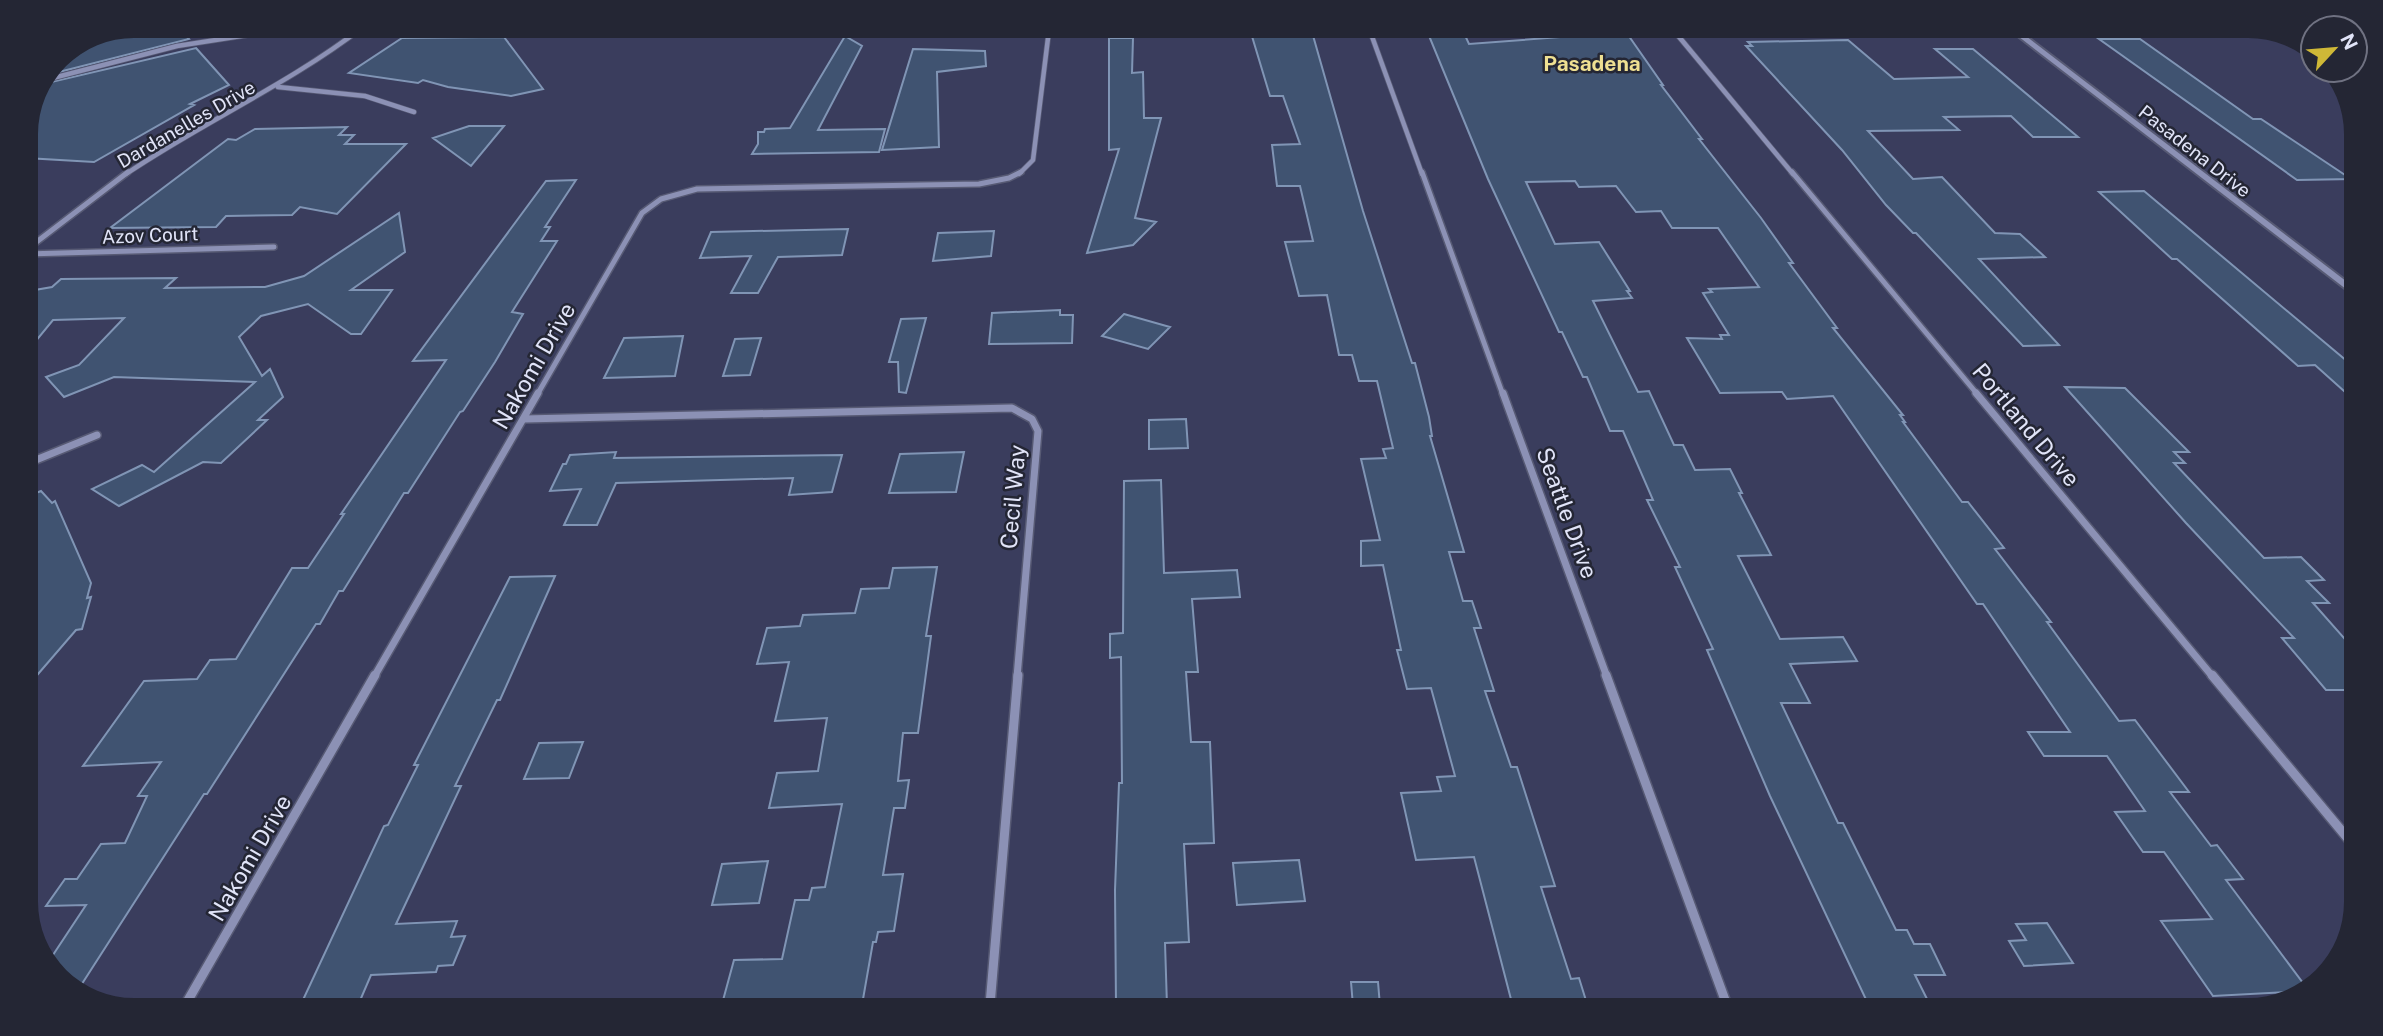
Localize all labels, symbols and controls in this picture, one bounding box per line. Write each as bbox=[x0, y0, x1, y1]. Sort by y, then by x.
north arrow bbox=[2299, 14, 2369, 84]
text: N bbox=[2336, 30, 2362, 53]
district label: Pasadena bbox=[1543, 51, 1641, 76]
street label: Dardanelles Drive bbox=[113, 76, 259, 172]
street label: Pasadena Drive bbox=[2135, 100, 2255, 202]
street label: Azov Court bbox=[101, 222, 199, 248]
street label: Nakomi Drive bbox=[486, 298, 581, 434]
street label: Portland Drive bbox=[1967, 358, 2086, 492]
street label: Cecil Way bbox=[994, 444, 1031, 550]
street label: Seattle Drive bbox=[1531, 444, 1604, 582]
street label: Nakomi Drive bbox=[202, 790, 297, 926]

